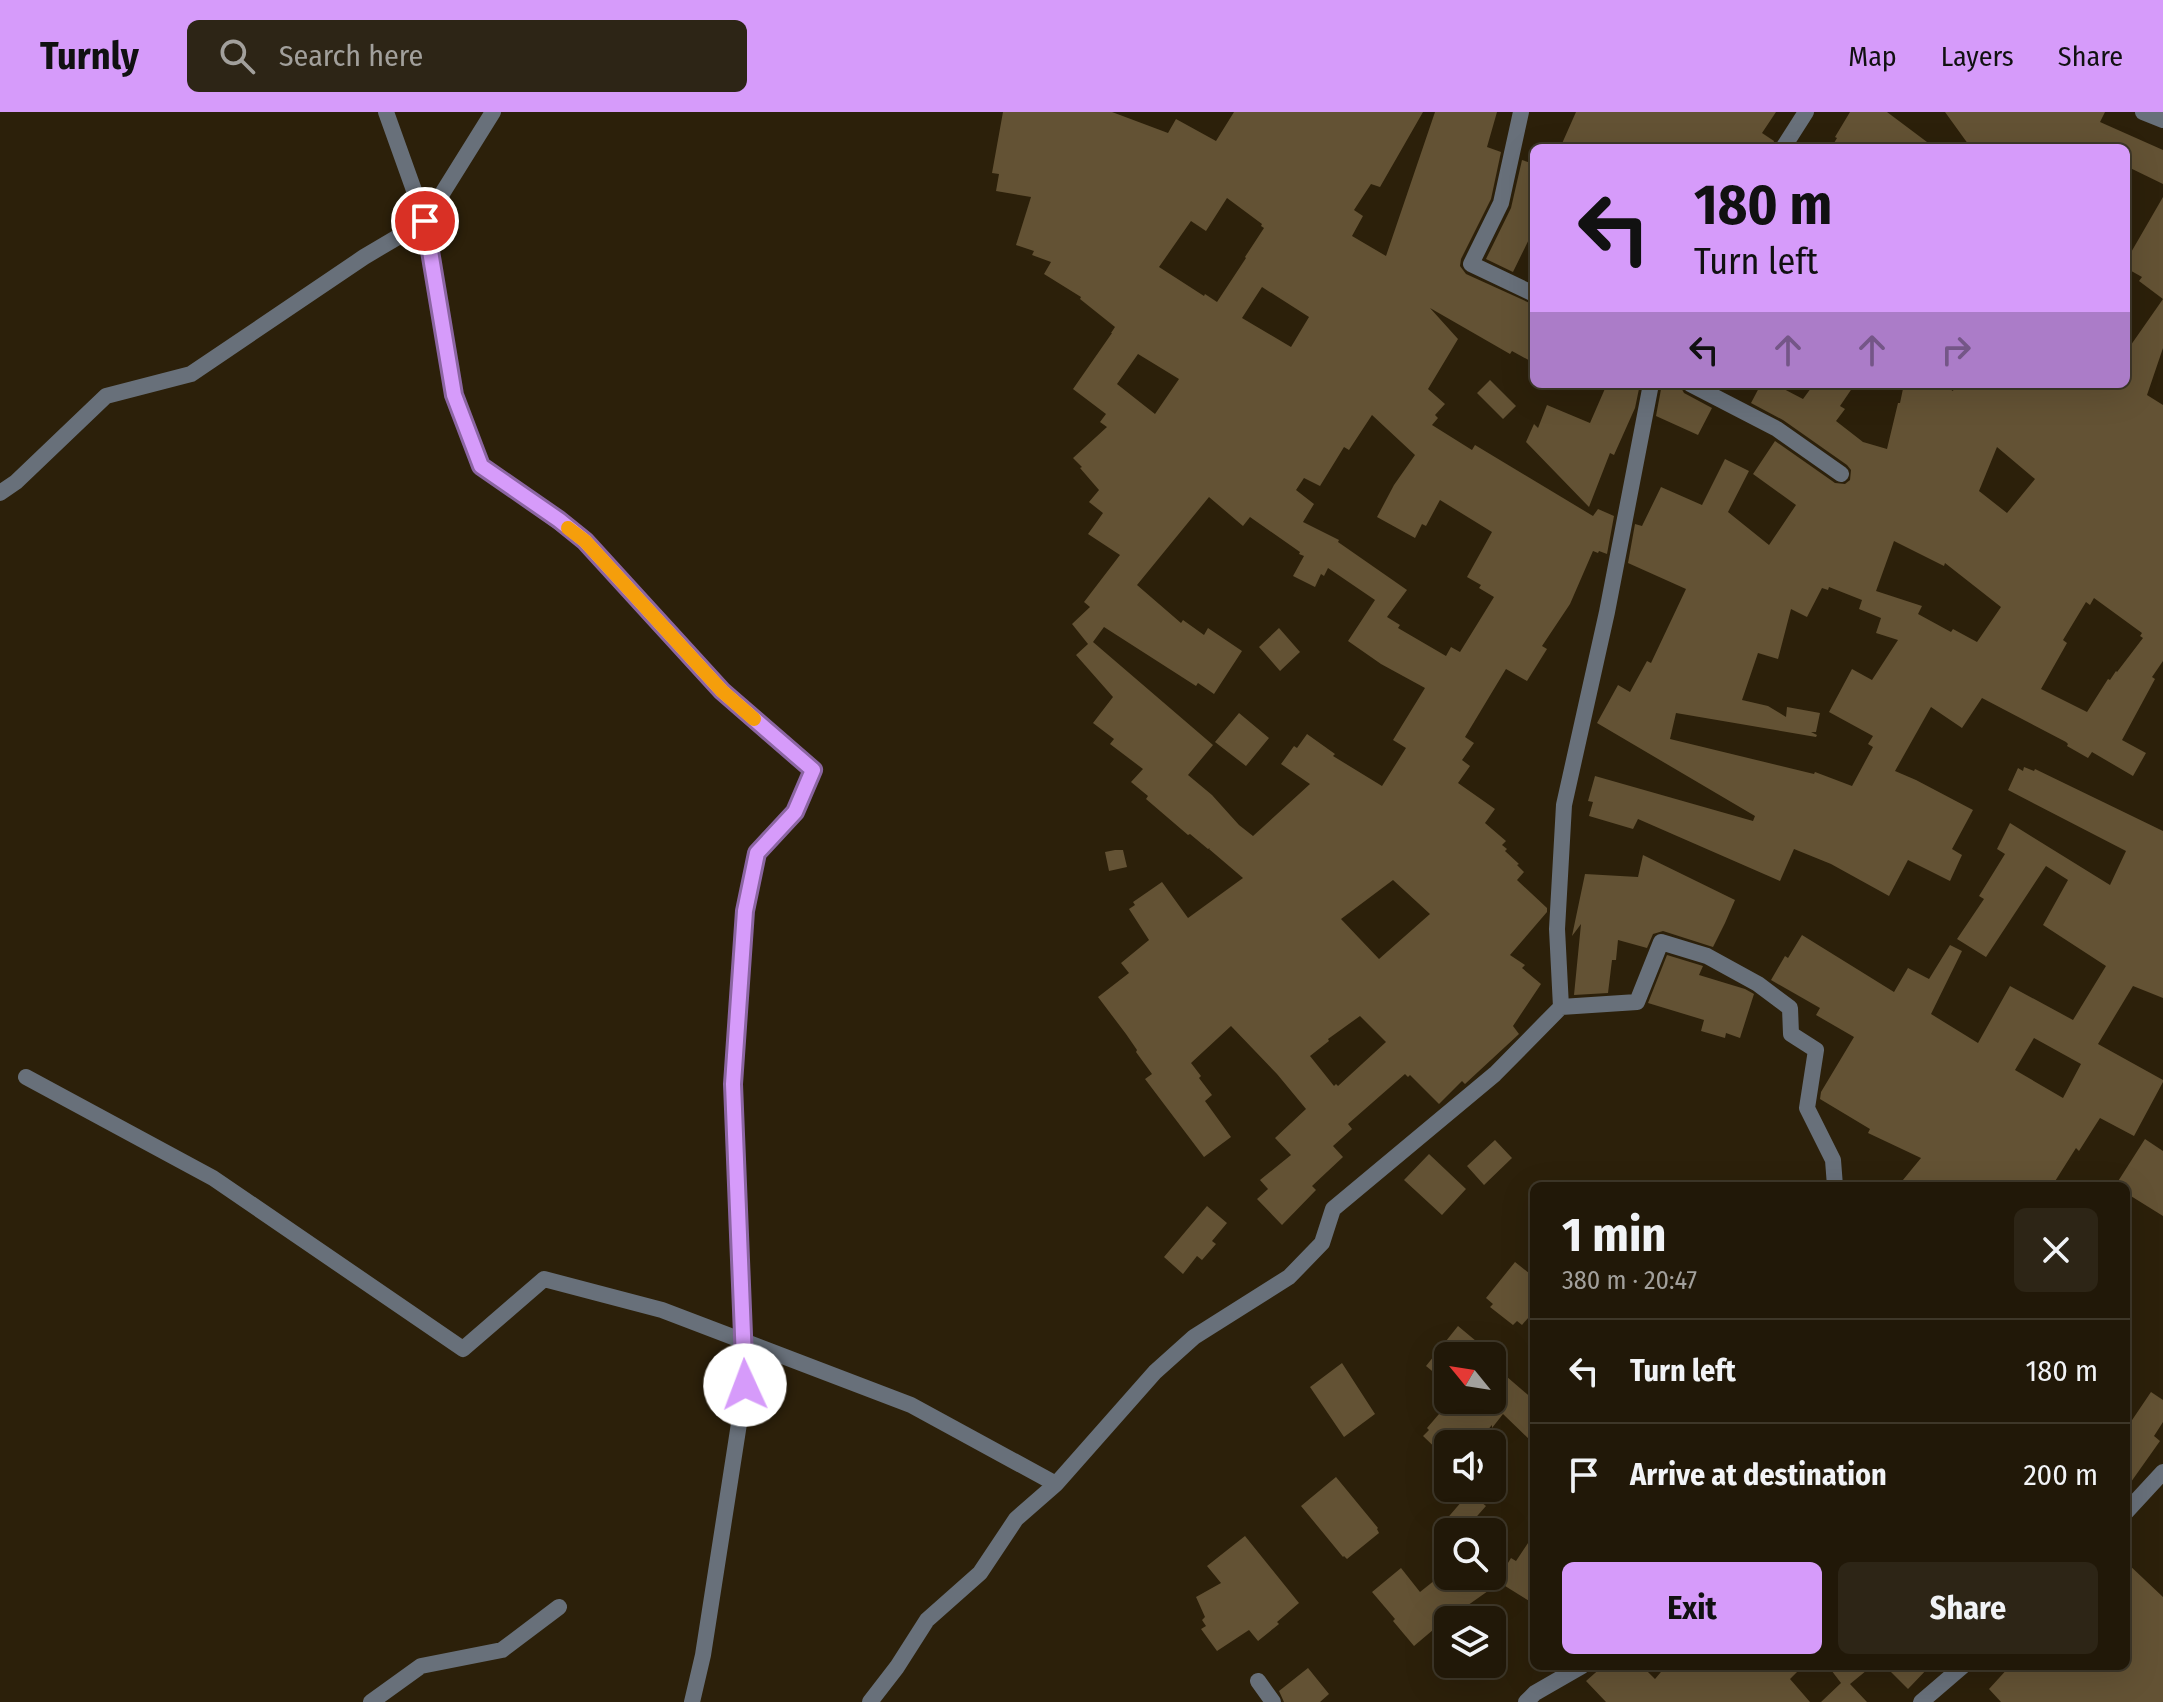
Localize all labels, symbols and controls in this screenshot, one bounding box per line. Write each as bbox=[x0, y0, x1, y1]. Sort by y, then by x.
search box bbox=[187, 20, 747, 92]
text: Turnly bbox=[40, 33, 139, 79]
icon: search bbox=[215, 34, 259, 78]
text: Search here bbox=[279, 38, 423, 74]
text: Map bbox=[1848, 40, 1897, 73]
text: Layers bbox=[1941, 40, 2014, 73]
text: Share bbox=[2058, 40, 2123, 73]
text: 180 m bbox=[1694, 172, 1832, 239]
icon: left bbox=[1562, 176, 1666, 280]
pin bbox=[391, 187, 459, 255]
icon: arrive bbox=[403, 199, 447, 243]
text: Turn left bbox=[1694, 240, 1818, 284]
icon: left bbox=[1682, 328, 1726, 372]
icon: ahead bbox=[1766, 328, 1810, 372]
icon: ahead bbox=[1850, 328, 1894, 372]
icon: right bbox=[1934, 328, 1978, 372]
text: 1 min bbox=[1562, 1206, 1667, 1264]
button: close bbox=[2014, 1208, 2098, 1292]
text: 380 m · 20:47 bbox=[1562, 1265, 1697, 1296]
north arrow bbox=[1434, 1342, 1506, 1414]
map controls bbox=[1434, 1342, 1506, 1678]
position arrow bbox=[703, 1343, 787, 1427]
icon: left bbox=[1562, 1349, 1606, 1393]
text: Turn left bbox=[1630, 1353, 1736, 1389]
text: 180 m bbox=[2026, 1353, 2098, 1389]
button: sound bbox=[1434, 1430, 1506, 1502]
icon: arrive bbox=[1562, 1453, 1606, 1497]
text: Arrive at destination bbox=[1630, 1457, 1887, 1493]
text: 200 m bbox=[2023, 1457, 2098, 1493]
button: search bbox=[1434, 1518, 1506, 1590]
button: Exit bbox=[1562, 1562, 1822, 1654]
button: Share bbox=[1838, 1562, 2098, 1654]
button: layers bbox=[1434, 1606, 1506, 1678]

